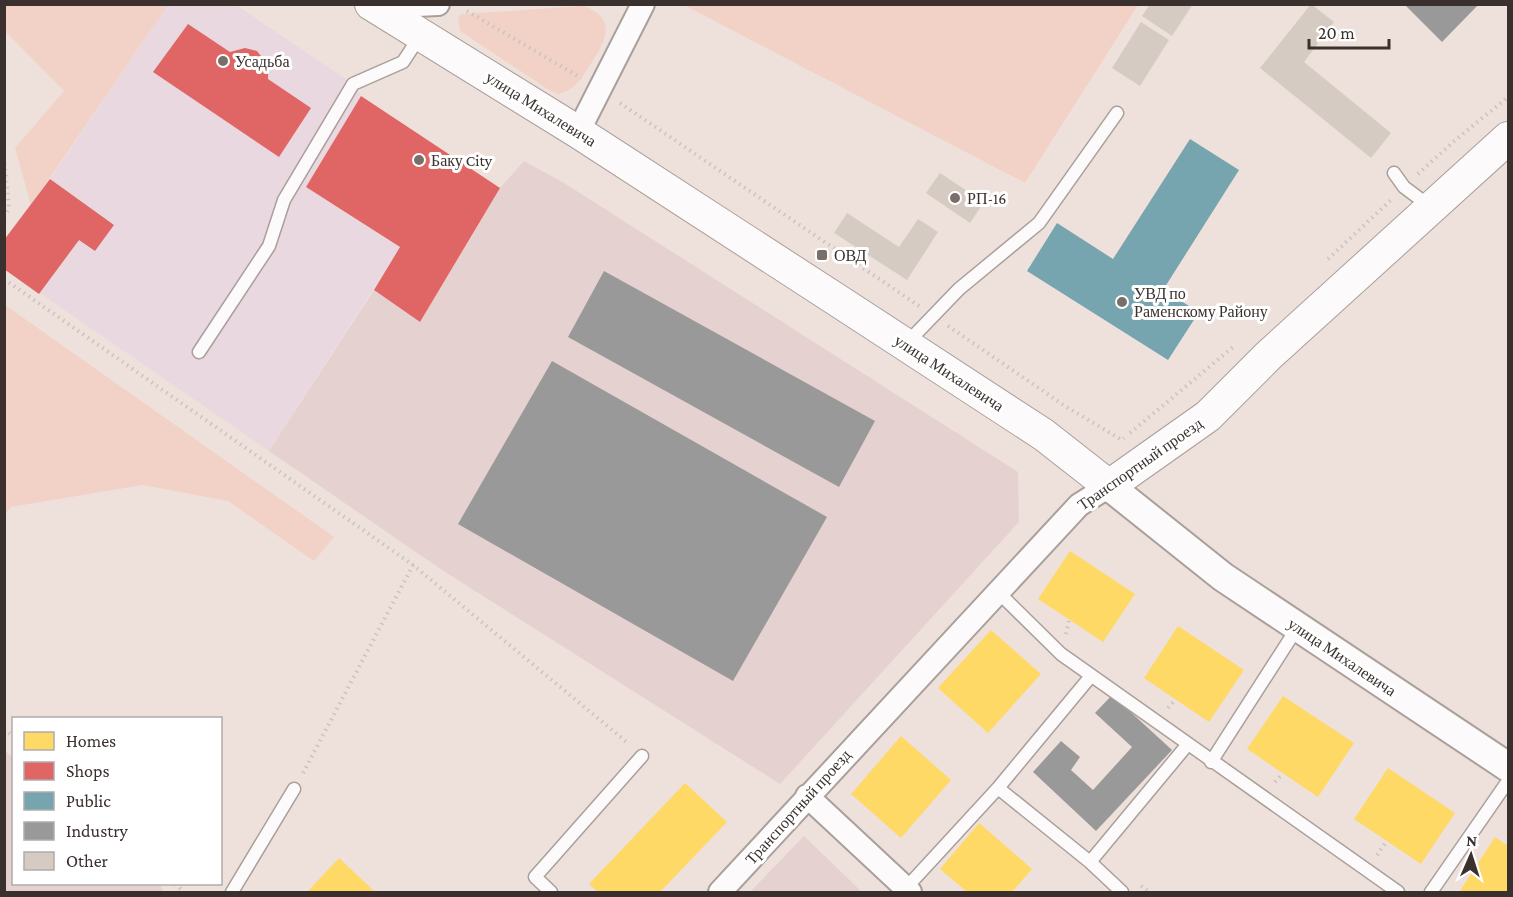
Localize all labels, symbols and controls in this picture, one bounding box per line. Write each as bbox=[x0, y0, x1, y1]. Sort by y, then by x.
scale bar bbox=[1309, 12, 1388, 50]
text: 20 m bbox=[1318, 23, 1355, 43]
place label: Усадьба bbox=[235, 53, 289, 71]
marker: Усадьба bbox=[216, 54, 230, 68]
street label: улица Михалевича bbox=[482, 68, 599, 151]
place label: Баку City bbox=[431, 152, 493, 170]
marker: Баку City bbox=[412, 153, 426, 167]
place label: РП-16 bbox=[967, 190, 1006, 207]
marker: РП-16 bbox=[948, 191, 962, 205]
place label: ОВД bbox=[834, 247, 867, 265]
marker: ОВД bbox=[815, 248, 829, 262]
place label: УВД по Раменскому Району bbox=[1134, 285, 1268, 321]
marker: УВД по Раменскому Району bbox=[1115, 295, 1129, 309]
street label: улица Михалевича bbox=[891, 331, 1007, 415]
street label: Транспортный проезд bbox=[1074, 414, 1206, 514]
street label: улица Михалевича bbox=[1284, 615, 1399, 700]
legend bbox=[12, 717, 222, 885]
text: Homes bbox=[66, 731, 116, 751]
street label: Транспортный проезд bbox=[742, 746, 855, 868]
text: Shops bbox=[66, 761, 110, 781]
text: Public bbox=[66, 791, 111, 811]
text: Industry bbox=[66, 821, 129, 841]
north arrow bbox=[1441, 825, 1501, 885]
text: N bbox=[1466, 832, 1478, 849]
text: Other bbox=[66, 851, 109, 871]

